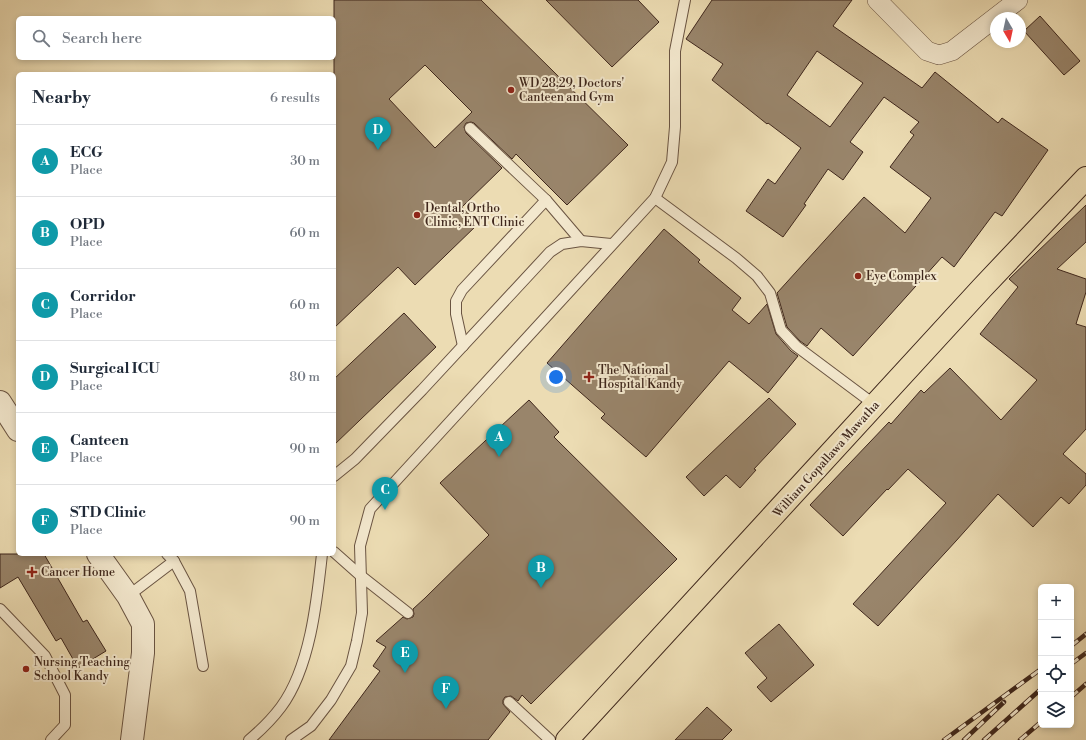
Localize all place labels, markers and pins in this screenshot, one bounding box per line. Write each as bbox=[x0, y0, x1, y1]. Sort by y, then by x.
place label: WD 28,29, Doctors' Canteen and Gym bbox=[518, 76, 624, 105]
marker: WD 28,29, Doctors' Canteen and Gym bbox=[506, 85, 516, 95]
pin: D bbox=[365, 117, 391, 150]
place label: Dental, Ortho Clinic, ENT Clinic bbox=[425, 201, 525, 230]
marker: Dental, Ortho Clinic, ENT Clinic bbox=[412, 210, 422, 220]
place label: Eye Complex bbox=[866, 269, 937, 284]
marker: Eye Complex bbox=[853, 271, 863, 281]
place label: The National Hospital Kandy bbox=[598, 363, 682, 392]
marker: The National Hospital Kandy bbox=[583, 371, 595, 383]
pin: A bbox=[486, 424, 512, 457]
pin: C bbox=[372, 477, 398, 510]
pin: B bbox=[528, 555, 554, 588]
place label: Cancer Home bbox=[41, 565, 115, 580]
marker: Cancer Home bbox=[26, 566, 38, 578]
pin: E bbox=[392, 640, 418, 673]
place label: Nursing Teaching School Kandy bbox=[34, 655, 131, 684]
marker: Nursing Teaching School Kandy bbox=[21, 664, 31, 674]
pin: F bbox=[433, 676, 459, 709]

